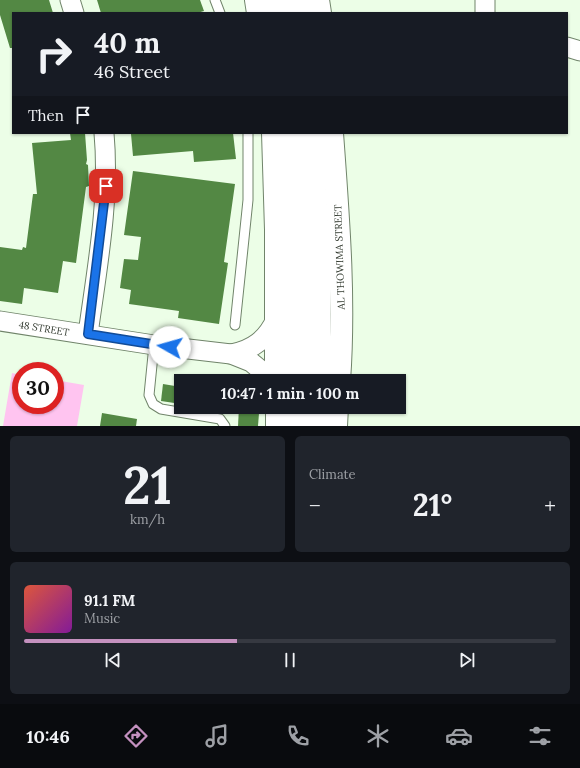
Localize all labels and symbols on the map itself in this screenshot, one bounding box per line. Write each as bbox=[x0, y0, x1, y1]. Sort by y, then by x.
pin bbox=[89, 169, 123, 203]
street label: AL THOWIMA STREET bbox=[331, 204, 348, 311]
street label: 48 STREET bbox=[18, 318, 71, 339]
position arrow bbox=[149, 326, 191, 368]
speed limit sign: 30 bbox=[12, 362, 64, 414]

